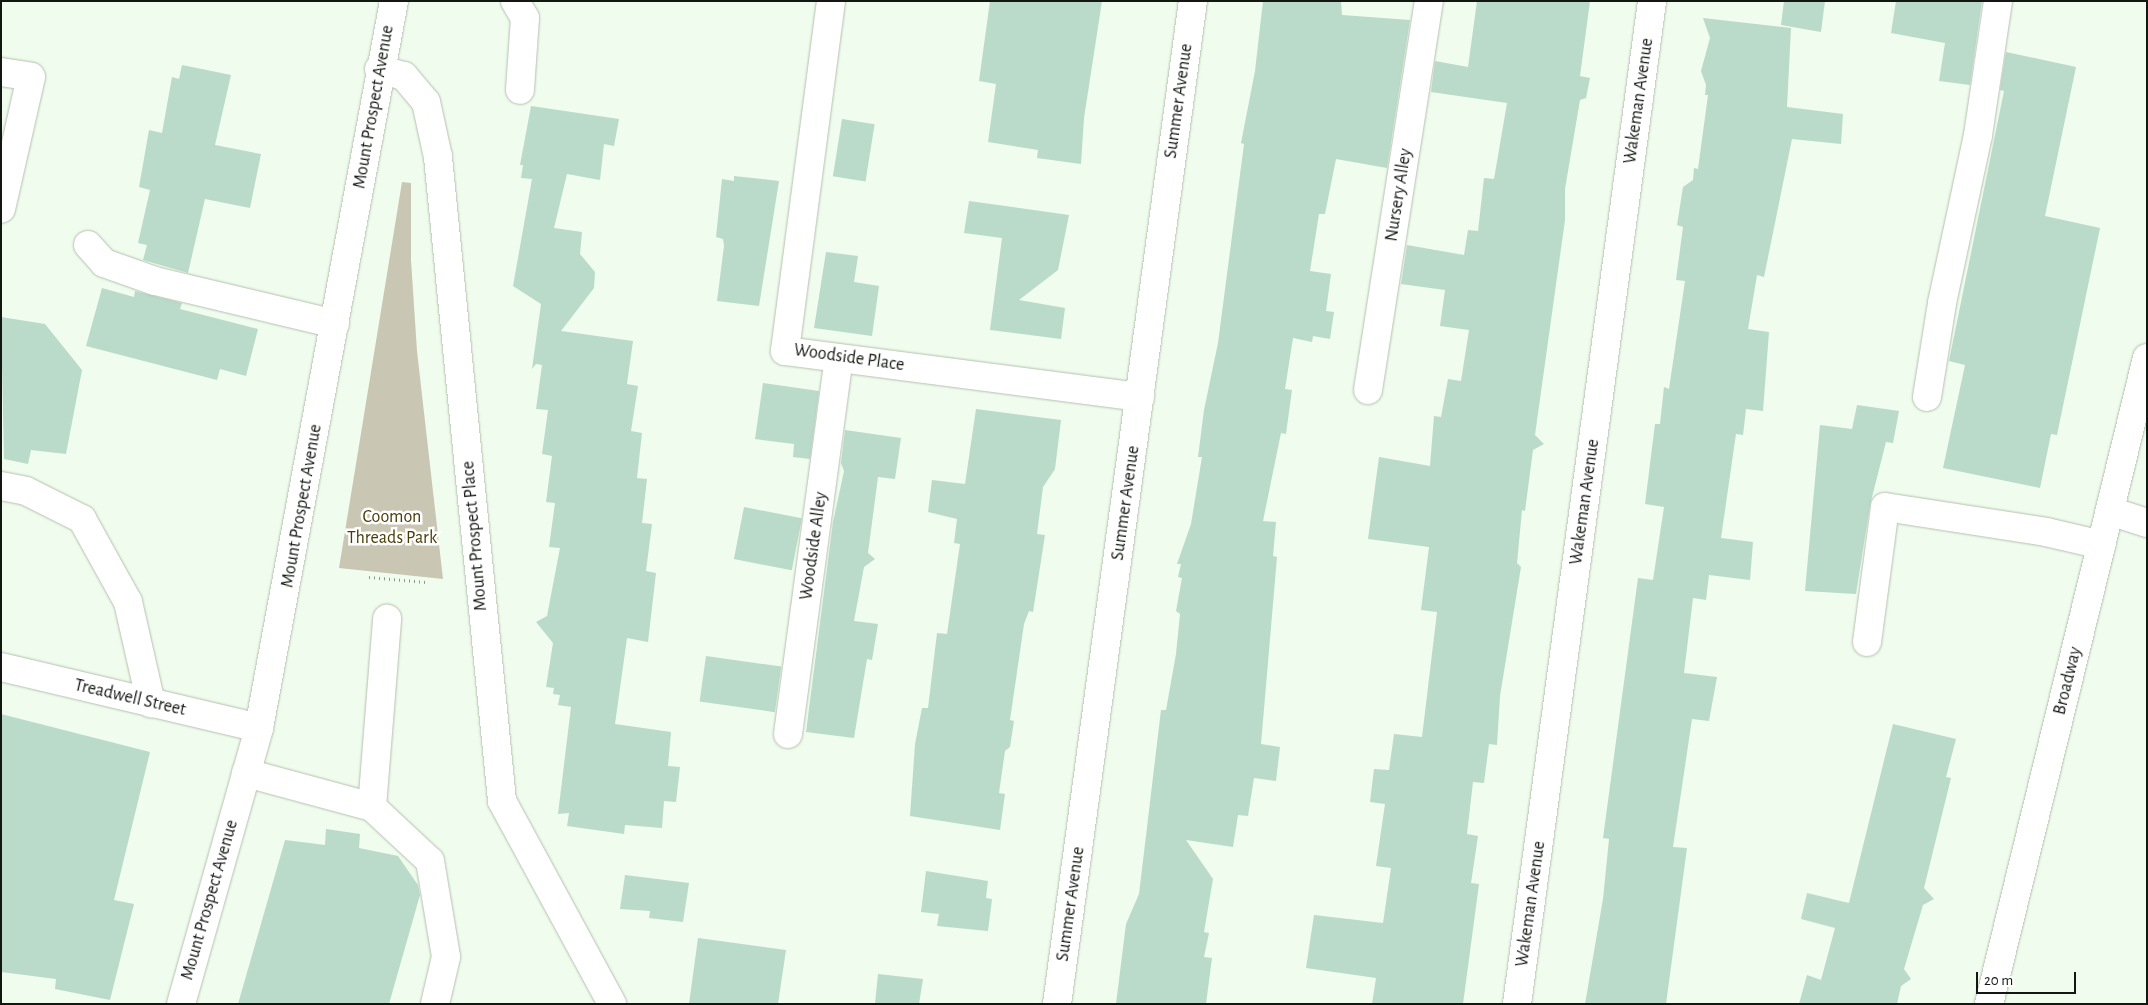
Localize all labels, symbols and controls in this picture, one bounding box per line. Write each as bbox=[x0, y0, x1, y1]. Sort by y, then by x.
street label: Mount Prospect Avenue bbox=[349, 24, 399, 190]
street label: Wakeman Avenue bbox=[1619, 37, 1659, 165]
street label: Summer Avenue bbox=[1160, 42, 1198, 160]
street label: Nursery Alley bbox=[1381, 147, 1417, 243]
street label: Woodside Place bbox=[792, 340, 906, 376]
street label: Mount Prospect Avenue bbox=[277, 423, 327, 589]
street label: Wakeman Avenue bbox=[1565, 438, 1605, 566]
street label: Summer Avenue bbox=[1107, 444, 1145, 562]
street label: Mount Prospect Place bbox=[458, 460, 492, 612]
street label: Woodside Alley bbox=[796, 490, 832, 602]
park label: Coomon Threads Park bbox=[347, 507, 437, 550]
street label: Broadway bbox=[2049, 645, 2087, 717]
street label: Treadwell Street bbox=[72, 675, 188, 721]
street label: Mount Prospect Avenue bbox=[177, 817, 243, 983]
street label: Wakeman Avenue bbox=[1511, 840, 1551, 968]
street label: Summer Avenue bbox=[1052, 845, 1090, 963]
scale bar bbox=[1978, 962, 2078, 994]
text: 20 m bbox=[1984, 973, 2013, 988]

